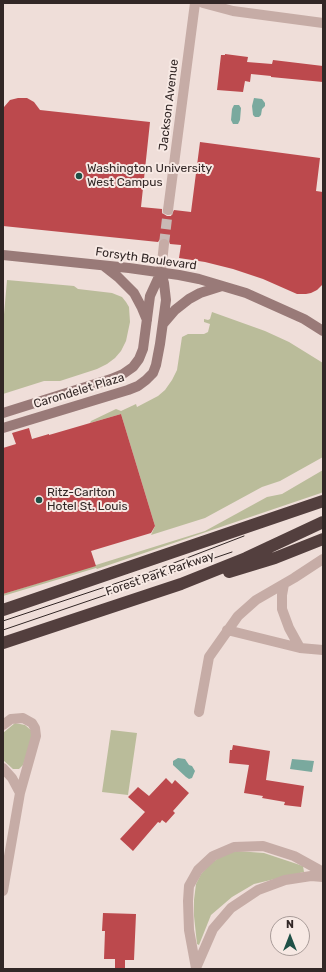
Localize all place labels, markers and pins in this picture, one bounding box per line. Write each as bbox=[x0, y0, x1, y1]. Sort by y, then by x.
place label: Washington University West Campus bbox=[87, 162, 212, 190]
marker: Washington University West Campus bbox=[74, 171, 84, 181]
place label: Ritz-Carlton Hotel St. Louis bbox=[47, 486, 128, 514]
marker: Ritz-Carlton Hotel St. Louis bbox=[34, 495, 44, 505]

